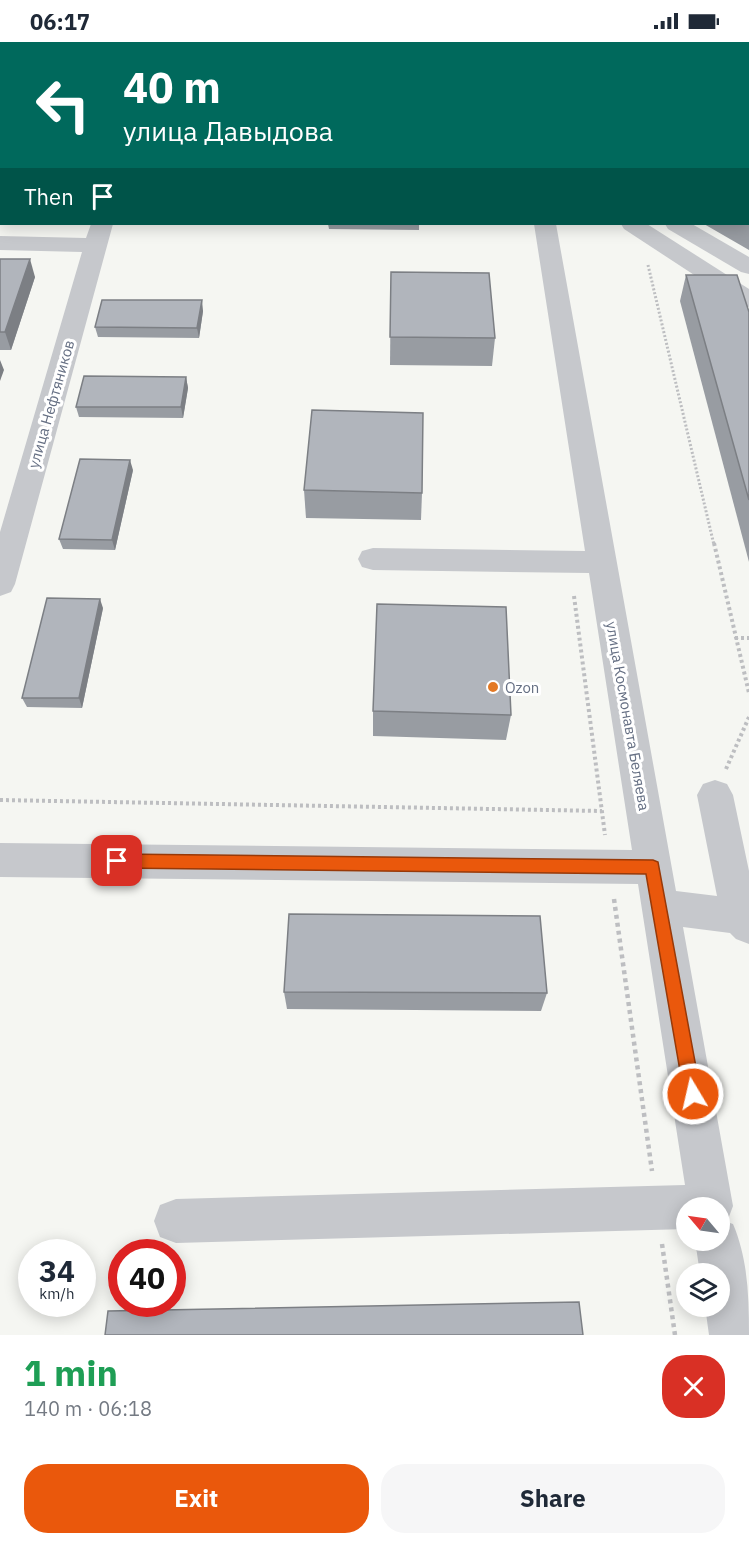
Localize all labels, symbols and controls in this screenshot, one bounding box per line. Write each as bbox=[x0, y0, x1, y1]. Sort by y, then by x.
text: 06:17 bbox=[30, 7, 90, 36]
text: 40 m bbox=[123, 60, 221, 115]
icon: left bbox=[24, 66, 102, 144]
text: улица Давыдова bbox=[123, 113, 333, 148]
icon: arrive bbox=[86, 180, 119, 213]
text: Then bbox=[24, 182, 74, 211]
street label: улица Нефтяников bbox=[24, 338, 78, 470]
street label: улица Космонавта Беляева bbox=[602, 620, 654, 812]
place label: Ozon bbox=[505, 678, 539, 697]
marker: Ozon bbox=[486, 680, 500, 694]
pin bbox=[91, 835, 142, 886]
icon: arrive bbox=[100, 844, 133, 877]
position arrow bbox=[661, 1062, 725, 1126]
north arrow bbox=[676, 1197, 730, 1251]
map controls bbox=[676, 1197, 730, 1317]
speed limit sign: 40 bbox=[108, 1239, 186, 1317]
text: 34 bbox=[39, 1251, 75, 1290]
button: layers bbox=[676, 1263, 730, 1317]
text: km/h bbox=[39, 1284, 75, 1303]
text: 1 min bbox=[24, 1349, 118, 1396]
button: close bbox=[662, 1355, 725, 1418]
text: 140 m · 06:18 bbox=[24, 1395, 152, 1422]
button: Exit bbox=[24, 1464, 369, 1533]
button: Share bbox=[381, 1464, 725, 1533]

